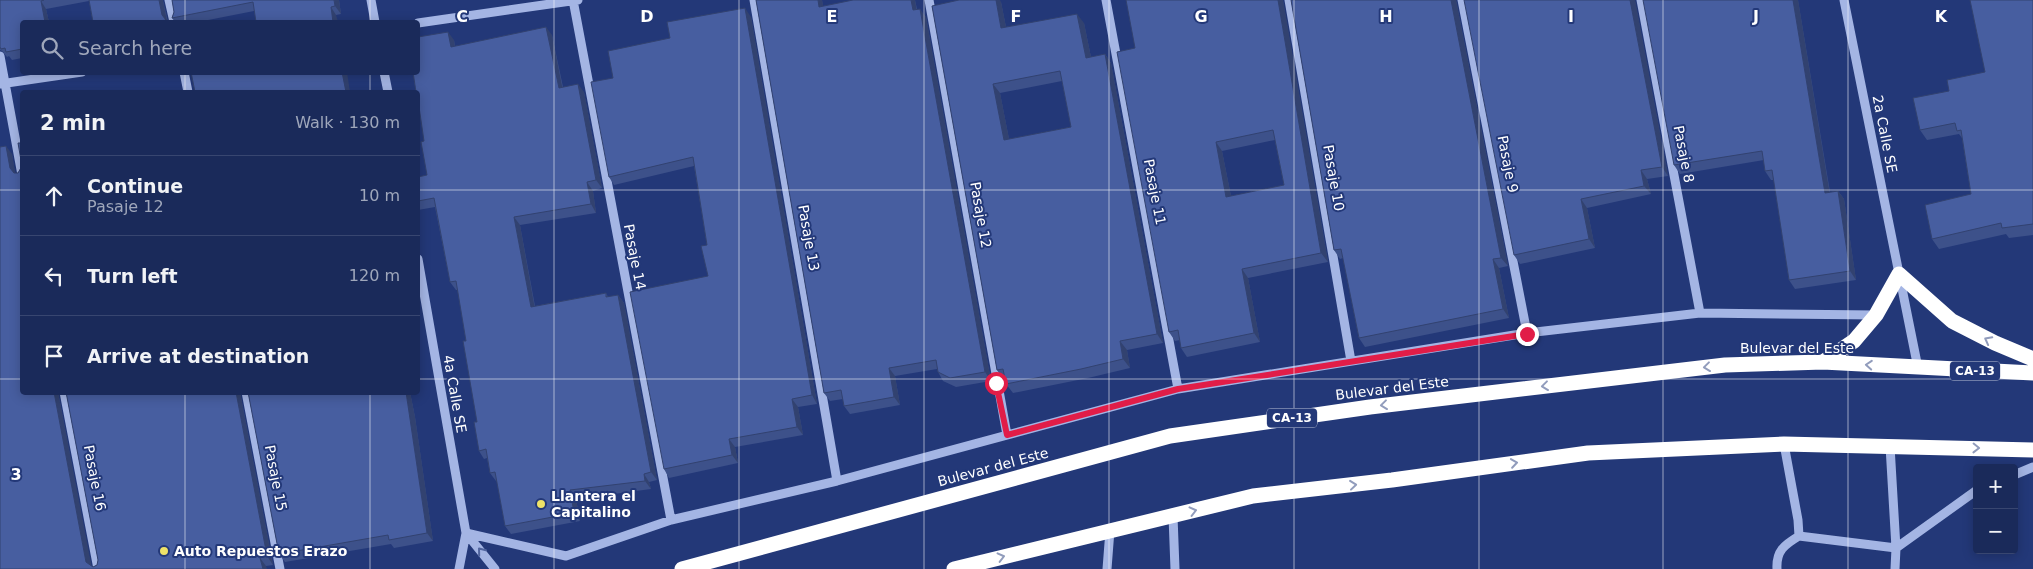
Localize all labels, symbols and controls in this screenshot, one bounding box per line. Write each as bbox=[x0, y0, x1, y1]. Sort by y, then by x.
text: C bbox=[456, 7, 468, 26]
text: D bbox=[640, 7, 654, 26]
text: E bbox=[827, 7, 837, 26]
text: F bbox=[1011, 7, 1021, 26]
text: G bbox=[1194, 7, 1208, 26]
text: H bbox=[1379, 7, 1393, 26]
text: I bbox=[1568, 7, 1574, 26]
text: J bbox=[1752, 7, 1759, 26]
text: K bbox=[1935, 7, 1948, 26]
search box bbox=[20, 20, 420, 75]
icon: search bbox=[38, 34, 66, 62]
text: Search here bbox=[78, 37, 192, 59]
street label: 2a Calle SE bbox=[1870, 94, 1900, 174]
text: 2 min bbox=[40, 111, 106, 135]
text: Walk · 130 m bbox=[295, 113, 400, 132]
street label: Pasaje 8 bbox=[1671, 124, 1697, 184]
street label: Pasaje 9 bbox=[1495, 134, 1521, 194]
street label: Pasaje 10 bbox=[1320, 144, 1348, 212]
street label: Pasaje 11 bbox=[1141, 158, 1169, 226]
text: Continue bbox=[87, 175, 183, 197]
street label: Pasaje 12 bbox=[967, 181, 995, 249]
icon: ahead bbox=[40, 182, 68, 210]
text: 10 m bbox=[359, 186, 400, 205]
text: Pasaje 12 bbox=[87, 197, 164, 216]
street label: Pasaje 13 bbox=[795, 204, 823, 272]
street label: Pasaje 14 bbox=[621, 223, 649, 292]
icon: left bbox=[40, 262, 68, 290]
text: Turn left bbox=[87, 265, 178, 287]
text: 120 m bbox=[349, 266, 400, 285]
route end bbox=[1516, 323, 1539, 346]
one-way arrow bbox=[1985, 336, 1994, 346]
street label: Bulevar del Este bbox=[1740, 340, 1854, 356]
icon: arrive bbox=[40, 342, 68, 370]
text: Arrive at destination bbox=[87, 345, 309, 367]
street label: 4a Calle SE bbox=[440, 354, 470, 434]
one-way arrow bbox=[1865, 359, 1873, 370]
one-way arrow bbox=[1702, 361, 1710, 372]
road number: CA-13 bbox=[1950, 362, 2000, 381]
route start bbox=[985, 372, 1008, 395]
street label: Bulevar del Este bbox=[1334, 373, 1450, 403]
one-way arrow bbox=[1541, 380, 1549, 391]
one-way arrow bbox=[1380, 399, 1388, 410]
road number: CA-13 bbox=[1267, 408, 1317, 428]
one-way arrow bbox=[1973, 443, 1981, 453]
street label: Pasaje 16 bbox=[81, 444, 109, 513]
street label: Pasaje 15 bbox=[262, 444, 290, 512]
street label: Bulevar del Este bbox=[936, 445, 1050, 489]
one-way arrow bbox=[1510, 459, 1518, 469]
map controls bbox=[1973, 464, 2018, 554]
button: + bbox=[1973, 464, 2018, 509]
text: 3 bbox=[10, 465, 22, 484]
one-way arrow bbox=[1349, 480, 1357, 491]
place label: Llantera el Capitalino bbox=[551, 488, 636, 520]
marker: Llantera el Capitalino bbox=[535, 498, 547, 510]
one-way arrow bbox=[1188, 506, 1197, 517]
button: − bbox=[1973, 509, 2018, 554]
place label: Auto Repuestos Erazo bbox=[174, 543, 348, 559]
marker: Auto Repuestos Erazo bbox=[158, 545, 170, 557]
one-way arrow bbox=[478, 548, 486, 557]
one-way arrow bbox=[996, 552, 1005, 563]

